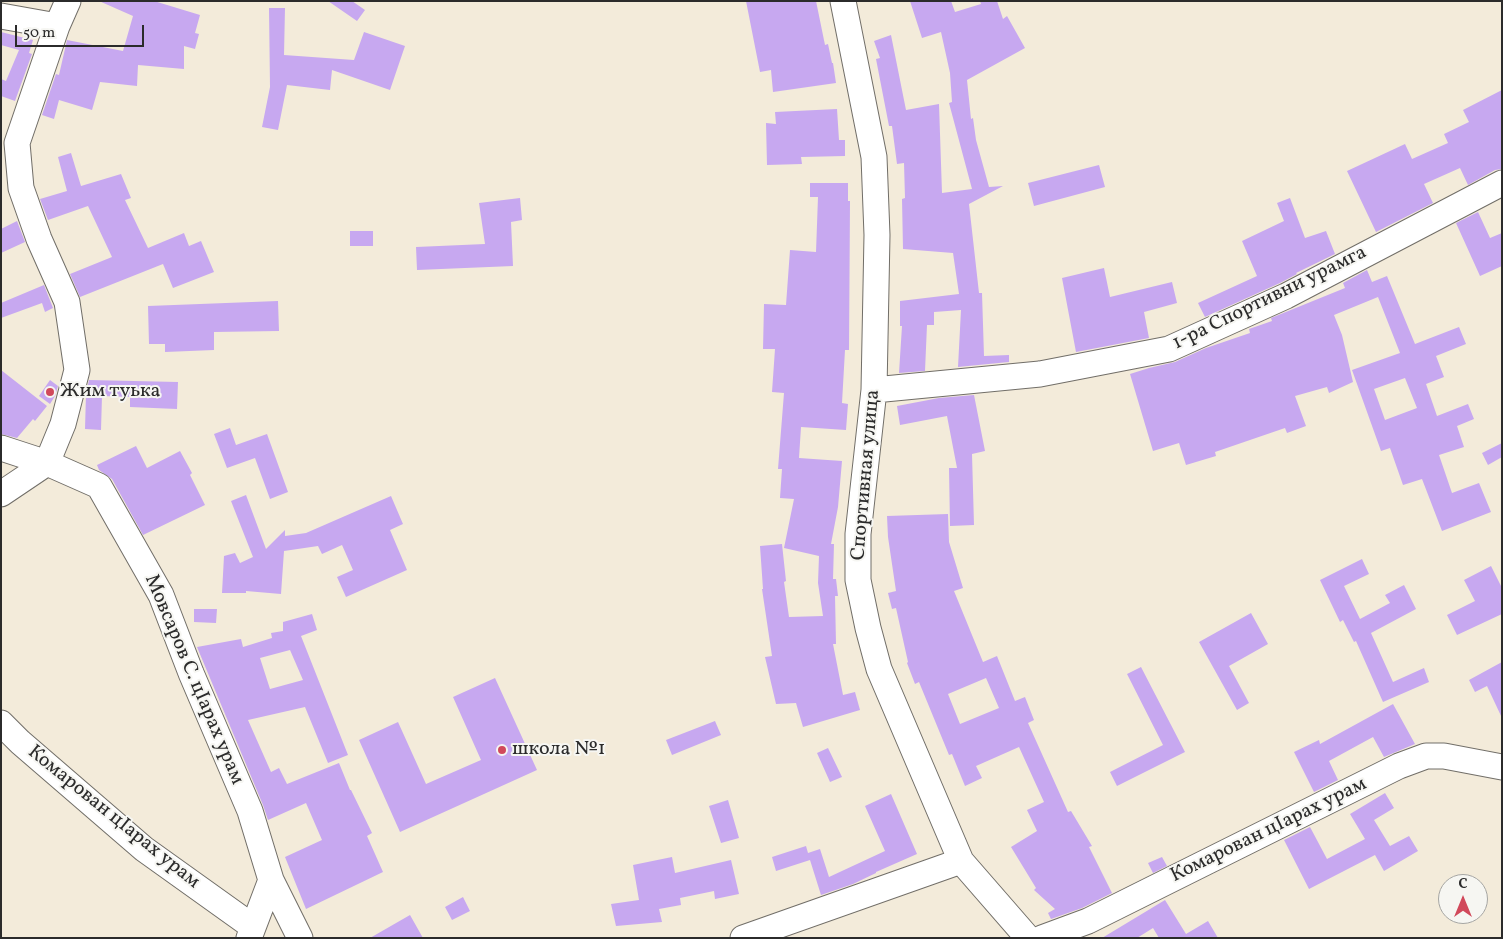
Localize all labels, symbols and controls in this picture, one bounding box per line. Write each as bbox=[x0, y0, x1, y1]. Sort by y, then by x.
scale bar bbox=[18, 15, 146, 47]
text: 50 m bbox=[23, 23, 55, 44]
street label: 1-ра Спортивни урамга bbox=[1169, 242, 1371, 356]
place label: Жим туька bbox=[60, 380, 161, 404]
marker: Жим туька bbox=[44, 386, 56, 398]
street label: Спортивная улица bbox=[848, 389, 886, 561]
street label: Мовсаров С. цIарах урам bbox=[138, 571, 248, 789]
place label: школа №1 bbox=[512, 738, 606, 762]
street label: Комарован цIарах урам bbox=[22, 741, 204, 895]
marker: школа №1 bbox=[496, 744, 508, 756]
street label: Комарован цIарах урам bbox=[1167, 773, 1371, 889]
north arrow bbox=[1438, 874, 1488, 924]
text: С bbox=[1458, 875, 1468, 894]

